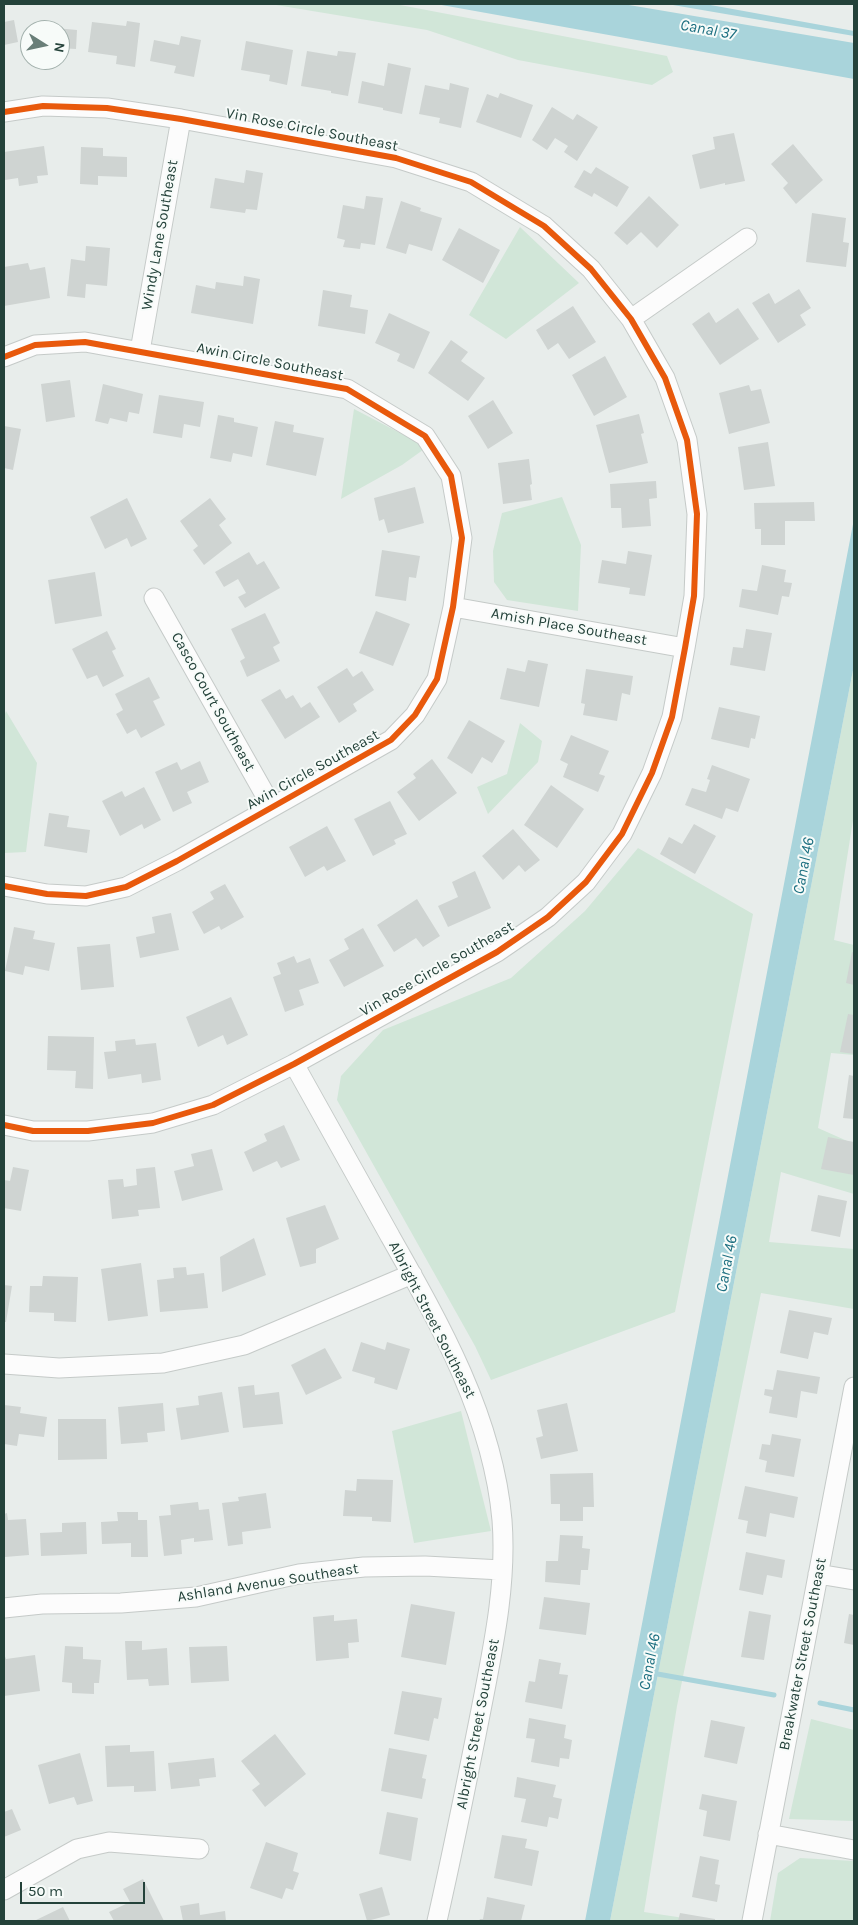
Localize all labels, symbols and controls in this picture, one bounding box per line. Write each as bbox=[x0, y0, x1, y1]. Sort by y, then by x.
water label: Canal 37 bbox=[679, 16, 737, 44]
north arrow bbox=[20, 20, 70, 70]
text: N bbox=[50, 41, 69, 54]
street label: Vin Rose Circle Southeast bbox=[224, 104, 400, 156]
street label: Windy Lane Southeast bbox=[138, 158, 182, 312]
street label: Awin Circle Southeast bbox=[195, 339, 345, 385]
street label: Amish Place Southeast bbox=[490, 604, 648, 650]
street label: Casco Court Southeast bbox=[167, 629, 259, 775]
street label: Awin Circle Southeast bbox=[243, 726, 383, 814]
water label: Canal 46 bbox=[789, 836, 819, 896]
street label: Vin Rose Circle Southeast bbox=[357, 917, 517, 1021]
water label: Canal 46 bbox=[712, 1234, 742, 1294]
street label: Albright Street Southeast bbox=[385, 1239, 479, 1401]
street label: Breakwater Street Southeast bbox=[775, 1556, 831, 1752]
street label: Ashland Avenue Southeast bbox=[176, 1560, 360, 1606]
water label: Canal 46 bbox=[635, 1632, 665, 1692]
street label: Albright Street Southeast bbox=[453, 1637, 503, 1811]
scale bar bbox=[22, 1872, 148, 1904]
text: 50 m bbox=[28, 1882, 63, 1900]

